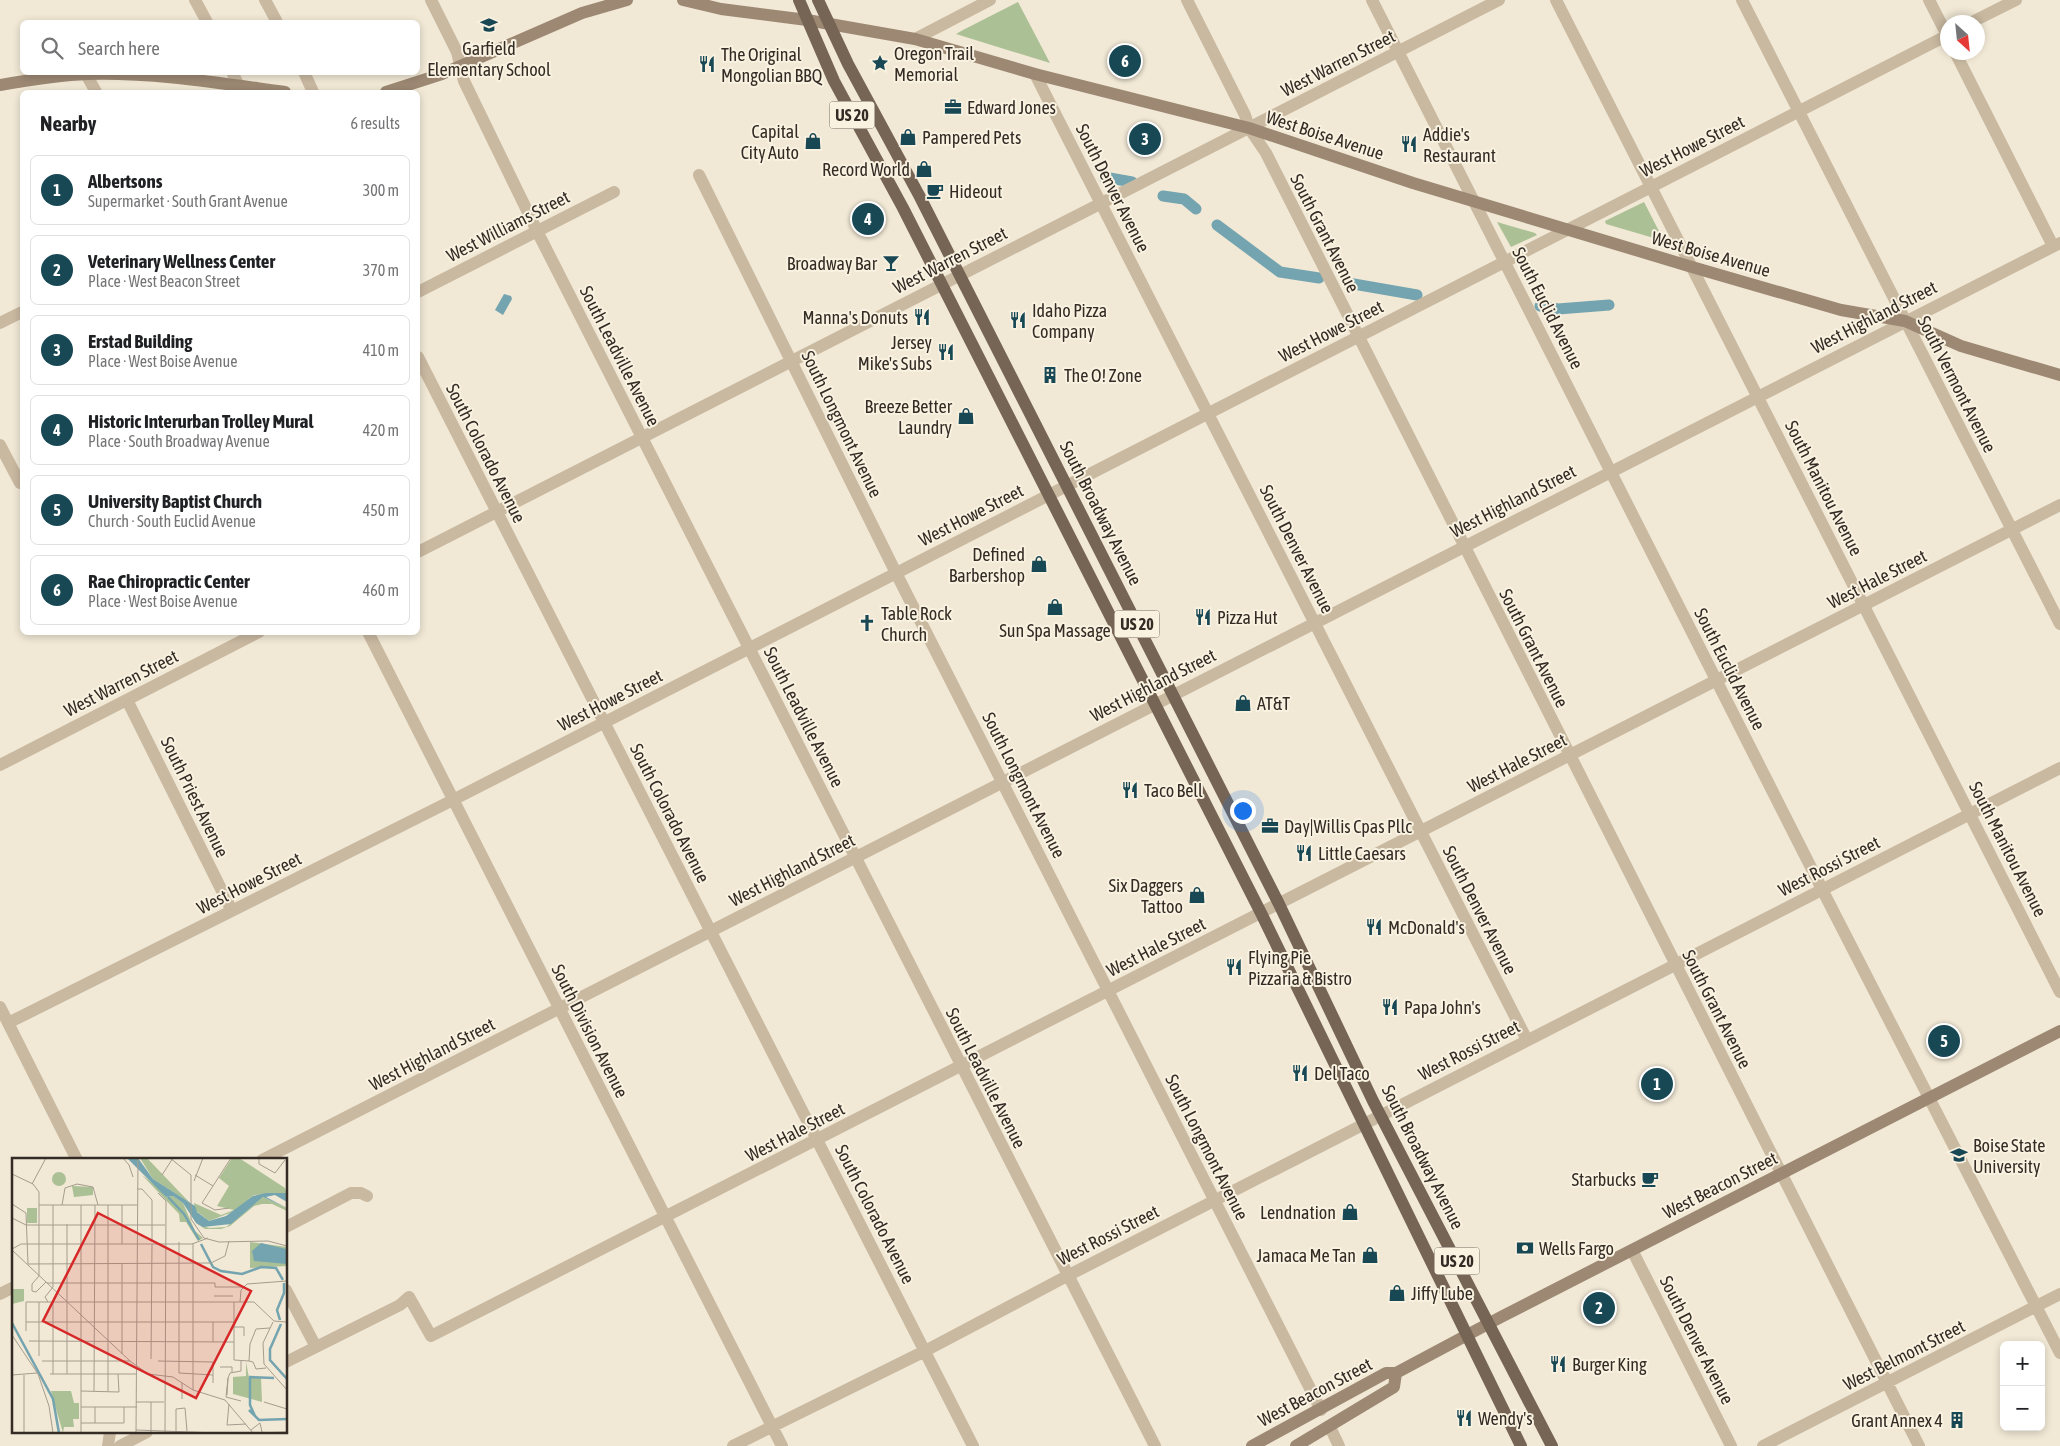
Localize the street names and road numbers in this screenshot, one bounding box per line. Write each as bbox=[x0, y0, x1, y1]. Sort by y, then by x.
street label: West Warren Street bbox=[1278, 25, 1398, 101]
road number: US 20 bbox=[830, 102, 874, 128]
street label: West Boise Avenue bbox=[1263, 106, 1387, 164]
street label: West Howe Street bbox=[1636, 111, 1748, 181]
street label: South Denver Avenue bbox=[1072, 120, 1154, 256]
street label: South Grant Avenue bbox=[1286, 170, 1364, 296]
street label: West Williams Street bbox=[443, 186, 573, 266]
street label: West Warren Street bbox=[890, 222, 1010, 298]
street label: West Boise Avenue bbox=[1649, 227, 1773, 281]
street label: South Euclid Avenue bbox=[1508, 244, 1588, 372]
street label: West Highland Street bbox=[1808, 276, 1940, 358]
street label: South Leadville Avenue bbox=[576, 282, 664, 430]
street label: West Howe Street bbox=[1275, 296, 1387, 366]
street label: South Vermont Avenue bbox=[1913, 312, 2001, 456]
street label: South Longmont Avenue bbox=[797, 347, 887, 501]
street label: South Colorado Avenue bbox=[442, 380, 530, 526]
street label: South Manitou Avenue bbox=[1781, 417, 1867, 559]
street label: South Broadway Avenue bbox=[1056, 437, 1146, 589]
street label: West Highland Street bbox=[1447, 460, 1579, 542]
street label: West Howe Street bbox=[915, 480, 1027, 550]
street label: South Denver Avenue bbox=[1256, 481, 1338, 617]
street label: West Hale Street bbox=[1824, 545, 1930, 613]
street label: South Grant Avenue bbox=[1495, 585, 1573, 711]
street label: South Euclid Avenue bbox=[1690, 605, 1770, 733]
road number: US 20 bbox=[1114, 610, 1160, 638]
street label: South Leadville Avenue bbox=[760, 643, 848, 791]
street label: West Highland Street bbox=[1087, 644, 1219, 726]
street label: West Warren Street bbox=[61, 645, 181, 721]
street label: West Howe Street bbox=[554, 665, 666, 735]
street label: South Longmont Avenue bbox=[978, 709, 1070, 861]
street label: West Hale Street bbox=[1464, 729, 1570, 797]
street label: South Priest Avenue bbox=[157, 733, 233, 861]
street label: South Colorado Avenue bbox=[626, 740, 714, 886]
street label: South Manitou Avenue bbox=[1965, 778, 2051, 920]
street label: West Highland Street bbox=[726, 829, 858, 911]
street label: West Rossi Street bbox=[1775, 831, 1883, 901]
street label: South Denver Avenue bbox=[1439, 842, 1521, 978]
street label: West Howe Street bbox=[193, 848, 305, 918]
street label: West Hale Street bbox=[1103, 913, 1209, 981]
street label: South Grant Avenue bbox=[1678, 946, 1756, 1072]
street label: South Division Avenue bbox=[547, 961, 633, 1101]
street label: South Leadville Avenue bbox=[942, 1004, 1030, 1152]
street label: West Highland Street bbox=[366, 1013, 498, 1095]
street label: West Rossi Street bbox=[1415, 1015, 1523, 1085]
street label: South Longmont Avenue bbox=[1161, 1071, 1253, 1223]
street label: South Broadway Avenue bbox=[1378, 1081, 1468, 1233]
street label: West Hale Street bbox=[742, 1098, 848, 1166]
street label: South Colorado Avenue bbox=[831, 1141, 919, 1287]
street label: West Beacon Street bbox=[1659, 1147, 1781, 1223]
street label: West Rossi Street bbox=[1054, 1200, 1162, 1270]
road number: US 20 bbox=[1434, 1248, 1480, 1274]
street label: South Denver Avenue bbox=[1656, 1272, 1738, 1408]
street label: West Belmont Street bbox=[1840, 1315, 1968, 1395]
street label: West Beacon Street bbox=[1255, 1353, 1375, 1431]

